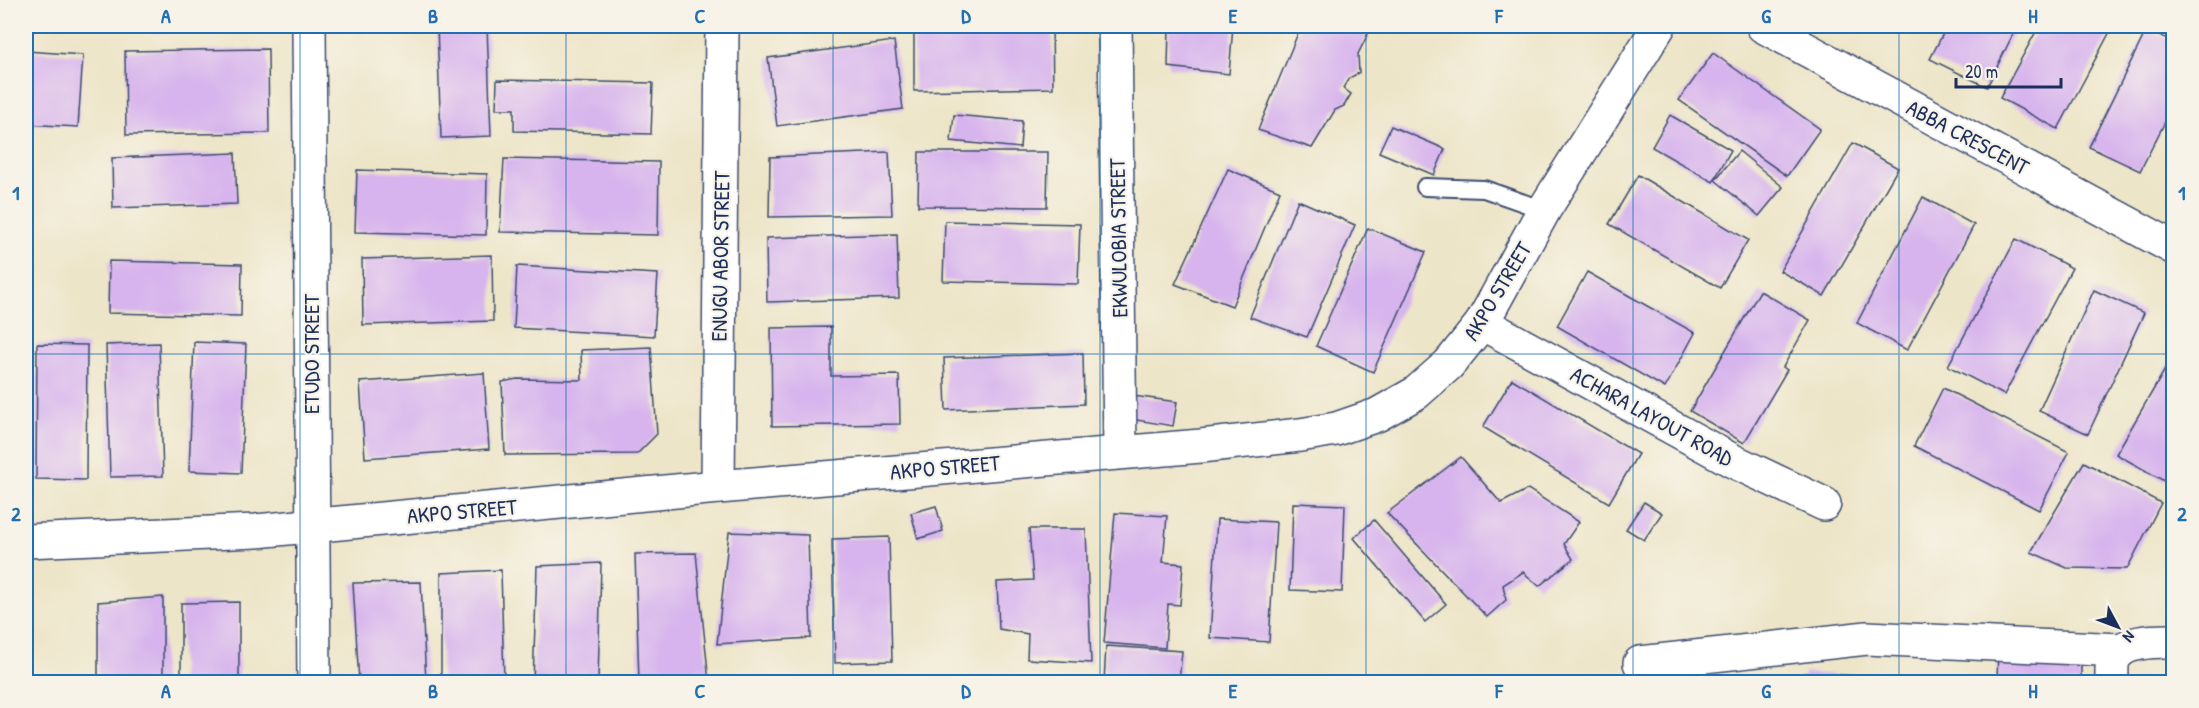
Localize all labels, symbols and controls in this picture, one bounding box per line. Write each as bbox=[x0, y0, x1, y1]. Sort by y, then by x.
text: A bbox=[161, 2, 171, 29]
text: B bbox=[428, 2, 438, 29]
text: C bbox=[695, 2, 706, 29]
text: D bbox=[961, 2, 971, 29]
text: E bbox=[1229, 2, 1238, 29]
text: F bbox=[1494, 2, 1504, 29]
text: G bbox=[1761, 2, 1771, 29]
text: H bbox=[2028, 2, 2038, 29]
scale bar bbox=[1956, 51, 2061, 89]
text: 20 m bbox=[1965, 59, 1998, 84]
street label: ABBA CRESCENT bbox=[1902, 92, 2035, 182]
street label: EKWULOBIA STREET bbox=[1102, 157, 1134, 318]
street label: ENUGU ABOR STREET bbox=[704, 170, 736, 342]
text: 1 bbox=[12, 179, 20, 206]
text: 1 bbox=[2178, 179, 2186, 206]
street label: AKPO STREET bbox=[1456, 235, 1539, 346]
street label: ETUDO STREET bbox=[296, 293, 326, 414]
street label: ACHARA LAYOUT ROAD bbox=[1565, 359, 1739, 473]
street label: AKPO STREET bbox=[889, 447, 1002, 487]
street label: AKPO STREET bbox=[406, 491, 519, 531]
text: 2 bbox=[11, 500, 21, 527]
text: 2 bbox=[2177, 500, 2187, 527]
north arrow bbox=[2088, 597, 2148, 657]
text: N bbox=[2118, 626, 2140, 648]
text: A bbox=[161, 677, 171, 704]
text: B bbox=[428, 677, 438, 704]
text: C bbox=[695, 677, 706, 704]
text: D bbox=[961, 677, 971, 704]
text: E bbox=[1229, 677, 1238, 704]
text: F bbox=[1494, 677, 1504, 704]
text: G bbox=[1761, 677, 1771, 704]
text: H bbox=[2028, 677, 2038, 704]

